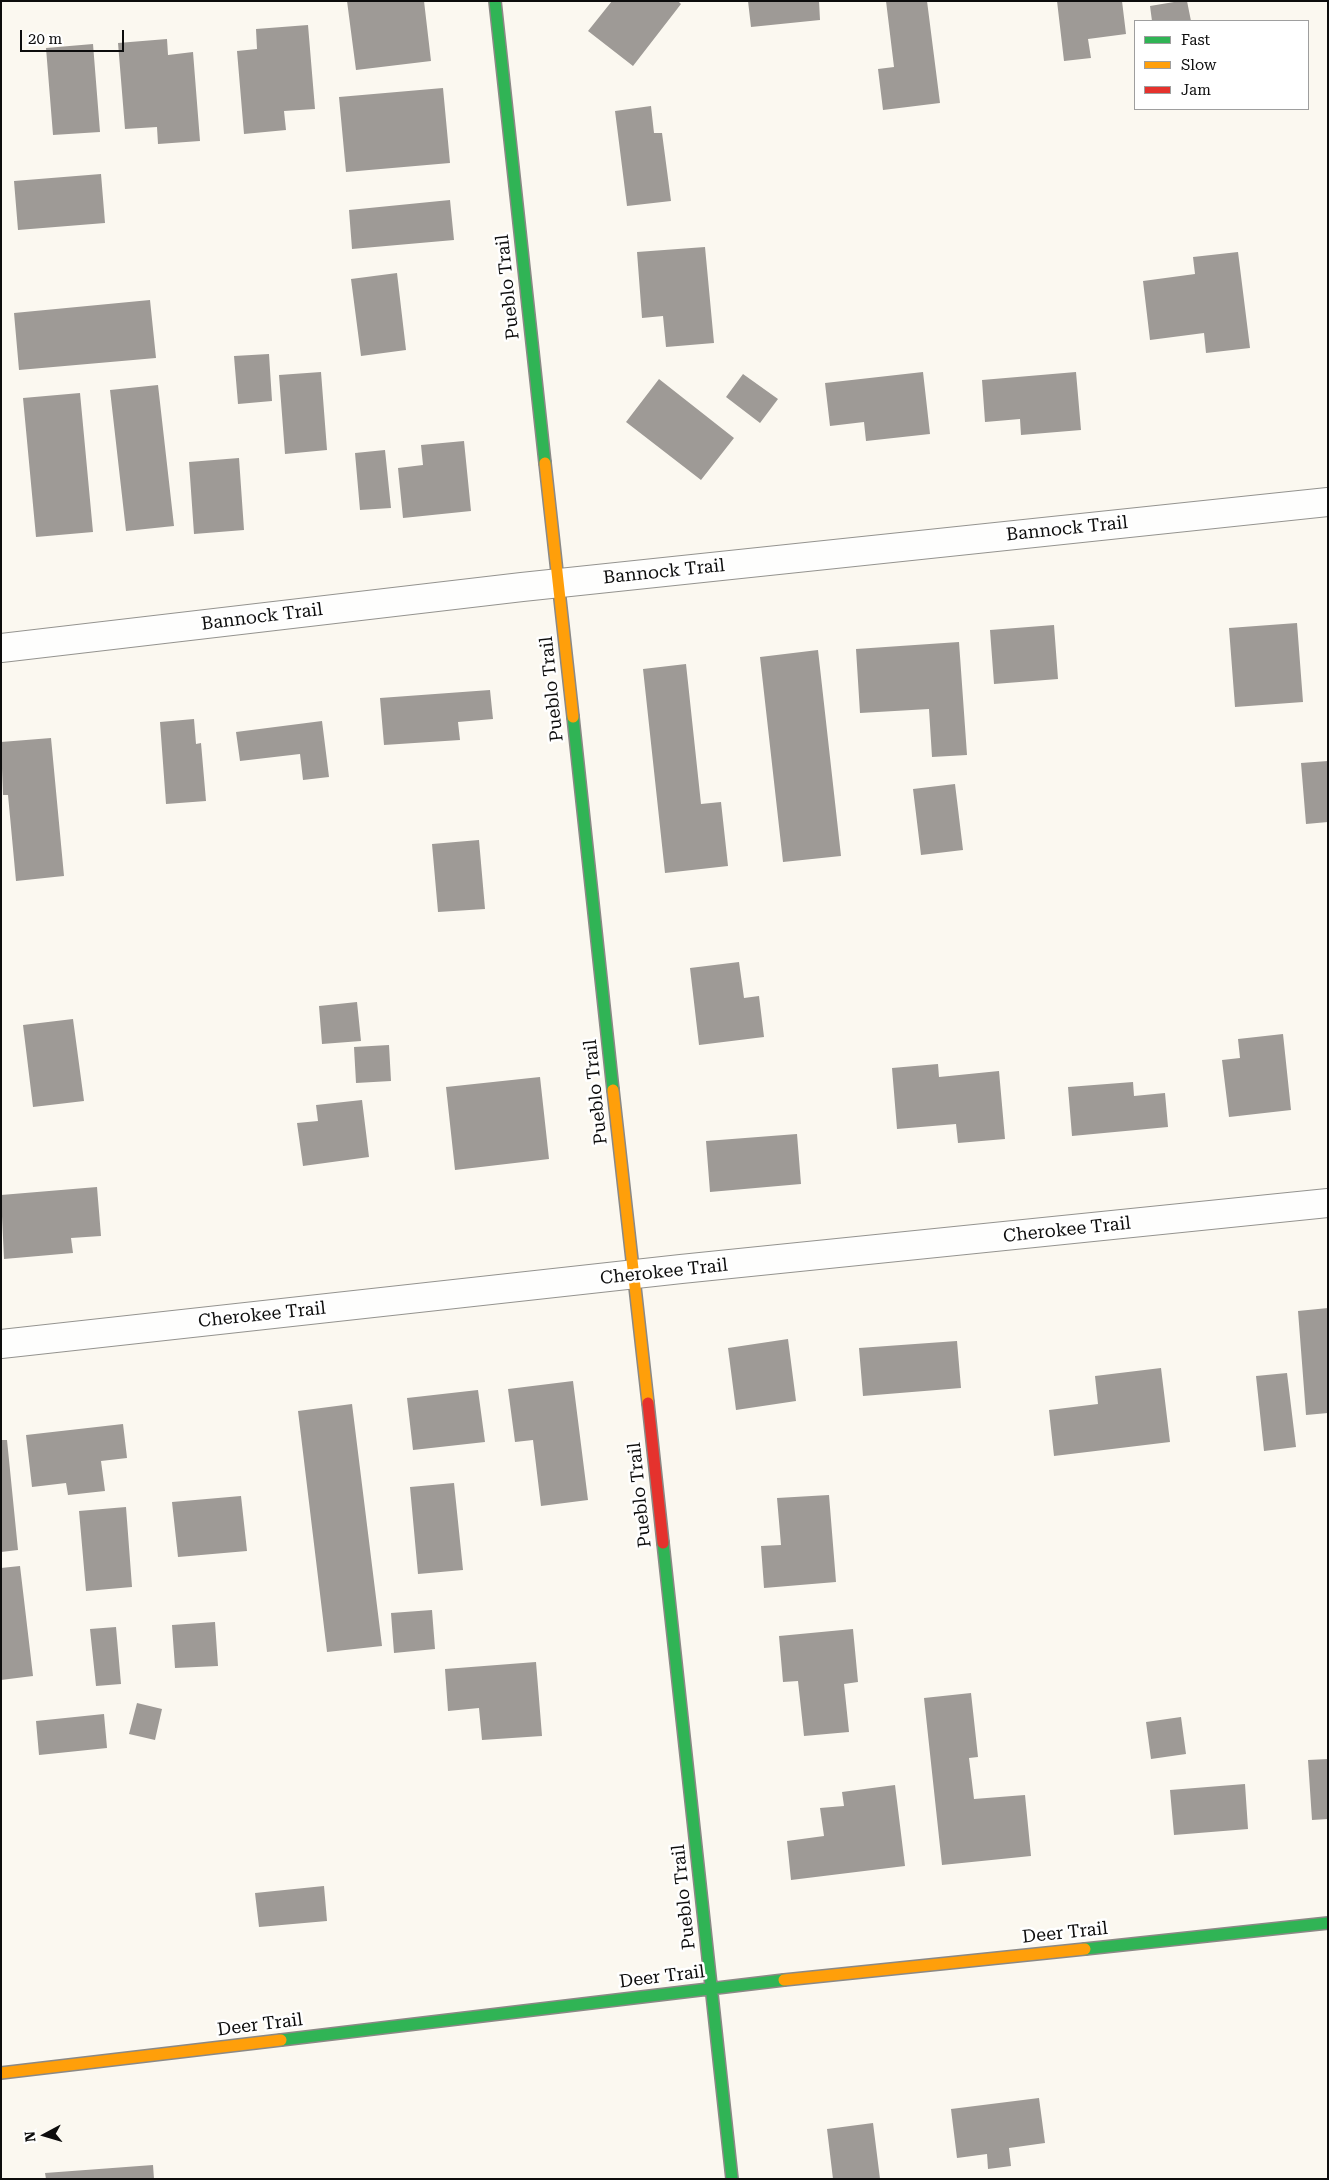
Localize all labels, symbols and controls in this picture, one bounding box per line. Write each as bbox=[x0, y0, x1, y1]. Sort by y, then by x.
scale bar bbox=[22, 20, 126, 52]
legend bbox=[1134, 20, 1309, 110]
text: 20 m bbox=[28, 30, 62, 48]
text: Fast bbox=[1181, 31, 1210, 49]
text: Slow bbox=[1181, 56, 1216, 74]
text: Jam bbox=[1181, 81, 1211, 99]
street label: Pueblo Trail bbox=[492, 233, 524, 341]
street label: Bannock Trail bbox=[1005, 512, 1129, 546]
street label: Bannock Trail bbox=[602, 555, 726, 589]
street label: Bannock Trail bbox=[200, 599, 324, 635]
street label: Pueblo Trail bbox=[536, 635, 568, 743]
street label: Pueblo Trail bbox=[580, 1038, 612, 1146]
street label: Cherokee Trail bbox=[1002, 1213, 1132, 1247]
street label: Cherokee Trail bbox=[599, 1255, 729, 1289]
street label: Cherokee Trail bbox=[197, 1298, 327, 1332]
street label: Pueblo Trail bbox=[624, 1441, 656, 1549]
street label: Pueblo Trail bbox=[668, 1843, 700, 1951]
street label: Deer Trail bbox=[1021, 1918, 1109, 1948]
street label: Deer Trail bbox=[618, 1961, 706, 1993]
street label: Deer Trail bbox=[216, 2009, 304, 2041]
north arrow bbox=[20, 2110, 70, 2160]
text: N bbox=[22, 2130, 39, 2143]

